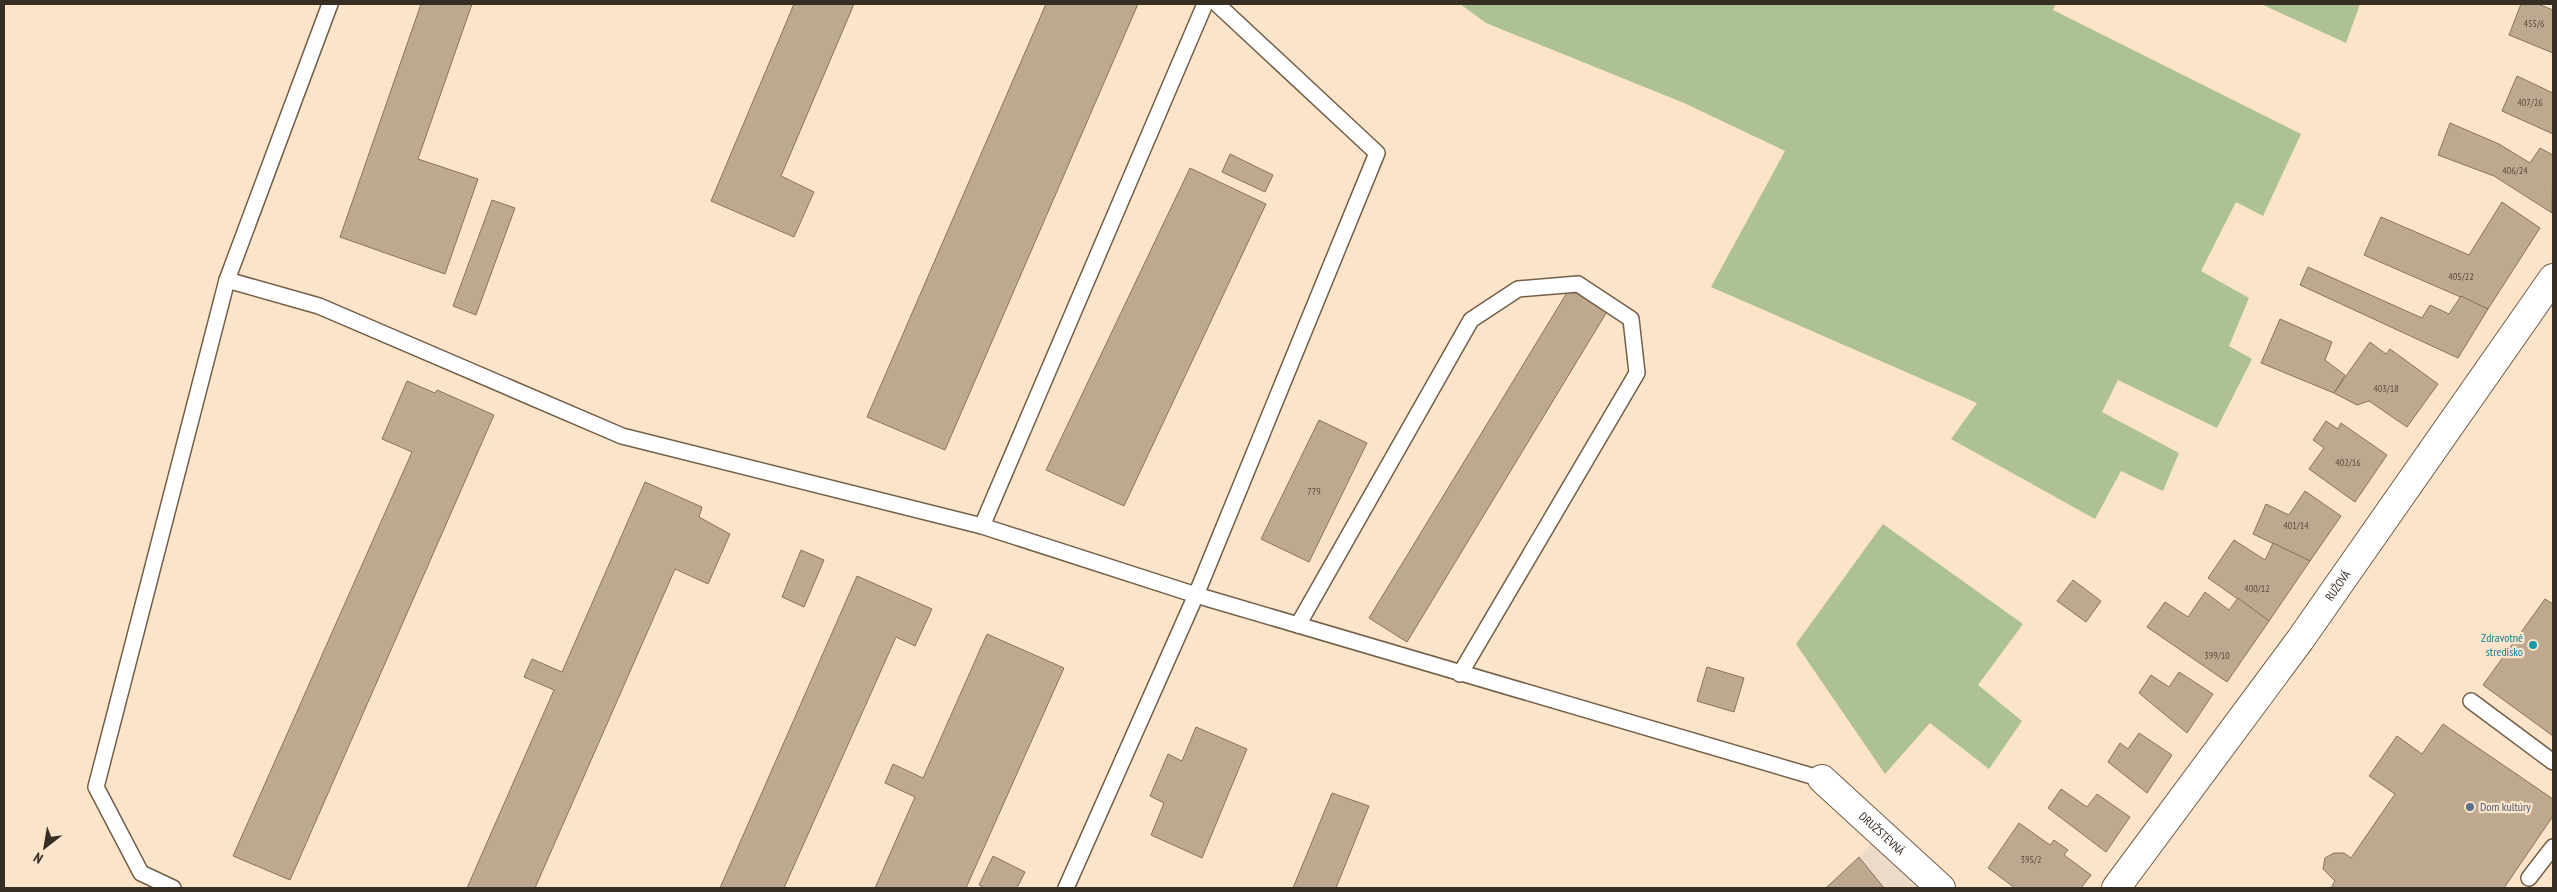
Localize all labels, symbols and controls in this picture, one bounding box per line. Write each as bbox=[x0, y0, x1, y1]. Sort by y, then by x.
house number: 455/6 bbox=[2524, 17, 2545, 30]
house number: 407/26 bbox=[2517, 96, 2543, 109]
house number: 406/24 bbox=[2502, 164, 2528, 177]
house number: 405/22 bbox=[2448, 270, 2474, 283]
house number: 403/18 bbox=[2373, 382, 2399, 395]
house number: 402/16 bbox=[2335, 456, 2361, 469]
house number: 779 bbox=[1307, 485, 1321, 498]
house number: 401/14 bbox=[2283, 519, 2309, 532]
street label: RUŽOVÁ bbox=[2322, 567, 2354, 604]
house number: 400/12 bbox=[2244, 582, 2270, 595]
place label: Zdravotné stredisko bbox=[2481, 630, 2523, 659]
marker: Zdravotné stredisko bbox=[2527, 639, 2539, 651]
house number: 399/10 bbox=[2204, 649, 2230, 662]
place label: Dom kultúry bbox=[2480, 799, 2531, 814]
marker: Dom kultúry bbox=[2464, 801, 2476, 813]
street label: DRUŽSTEVNÁ bbox=[1856, 809, 1908, 858]
north arrow bbox=[20, 822, 70, 872]
text: N bbox=[30, 848, 46, 868]
house number: 395/2 bbox=[2021, 853, 2041, 866]

